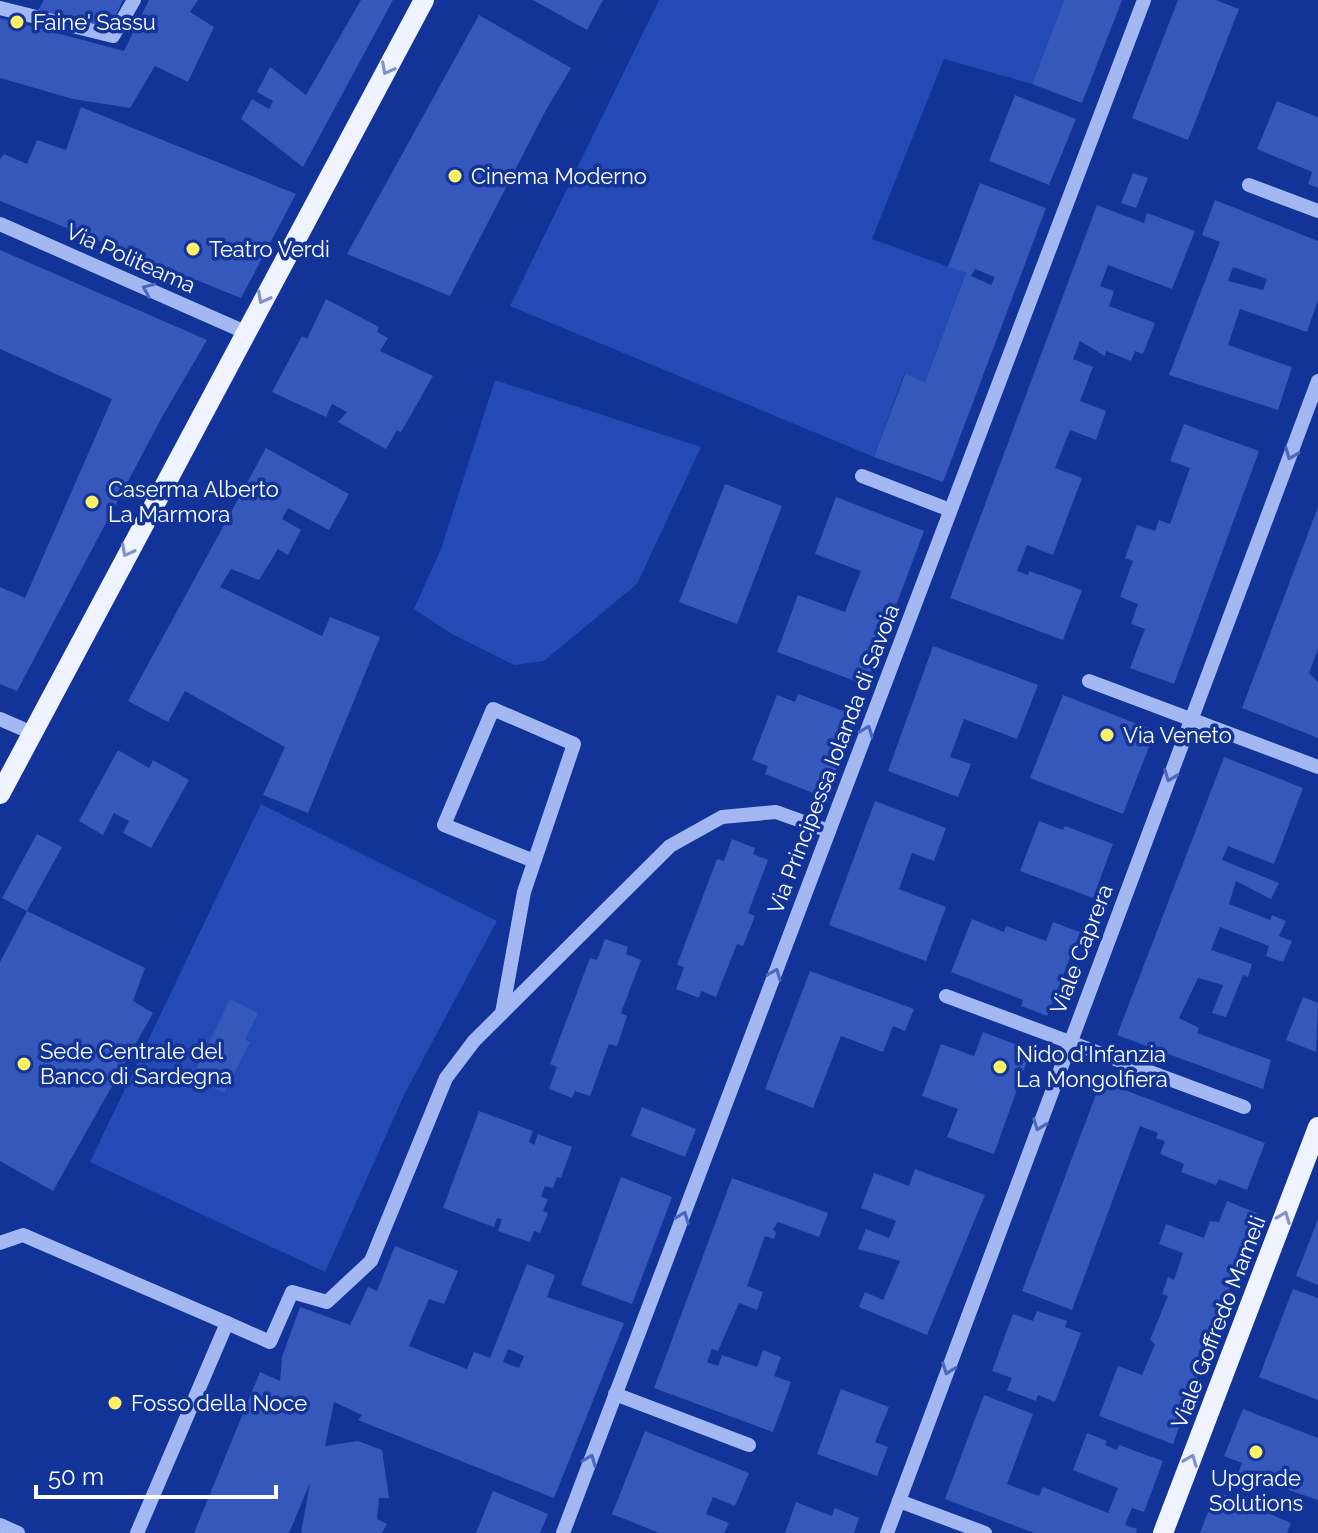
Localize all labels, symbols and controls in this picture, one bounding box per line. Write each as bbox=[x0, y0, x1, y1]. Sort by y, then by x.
place label: Faine' Sassu bbox=[33, 9, 156, 35]
marker: Faine' Sassu bbox=[8, 13, 26, 31]
one-way arrow bbox=[381, 60, 396, 75]
place label: Cinema Moderno bbox=[471, 163, 647, 189]
marker: Cinema Moderno bbox=[446, 167, 464, 185]
street label: Via Politeama bbox=[62, 218, 200, 298]
place label: Teatro Verdi bbox=[209, 236, 330, 262]
marker: Teatro Verdi bbox=[184, 240, 202, 258]
one-way arrow bbox=[141, 283, 156, 299]
one-way arrow bbox=[258, 289, 273, 304]
one-way arrow bbox=[1284, 447, 1300, 461]
place label: Caserma Alberto La Marmora bbox=[108, 476, 279, 527]
marker: Caserma Alberto La Marmora bbox=[83, 493, 101, 511]
one-way arrow bbox=[121, 543, 137, 557]
street label: Via Principessa Iolanda di Savoia bbox=[762, 601, 904, 917]
place label: Via Veneto bbox=[1123, 722, 1232, 748]
one-way arrow bbox=[857, 725, 874, 739]
marker: Via Veneto bbox=[1098, 726, 1116, 744]
one-way arrow bbox=[1163, 769, 1180, 783]
street label: Viale Caprera bbox=[1044, 880, 1118, 1018]
one-way arrow bbox=[765, 968, 782, 982]
place label: Sede Centrale del Banco di Sardegna bbox=[40, 1038, 232, 1089]
place label: Nido d'Infanzia La Mongolfiera bbox=[1016, 1041, 1168, 1092]
marker: Sede Centrale del Banco di Sardegna bbox=[15, 1055, 33, 1073]
marker: Nido d'Infanzia La Mongolfiera bbox=[991, 1058, 1009, 1076]
one-way arrow bbox=[1032, 1117, 1049, 1131]
one-way arrow bbox=[673, 1211, 690, 1225]
one-way arrow bbox=[1274, 1211, 1291, 1225]
street label: Viale Goffredo Mameli bbox=[1165, 1212, 1271, 1432]
one-way arrow bbox=[941, 1361, 958, 1375]
place label: Fosso della Noce bbox=[131, 1390, 307, 1416]
marker: Fosso della Noce bbox=[106, 1394, 124, 1412]
marker: Upgrade Solutions bbox=[1247, 1443, 1265, 1461]
scale bar bbox=[36, 1449, 276, 1499]
one-way arrow bbox=[580, 1454, 597, 1468]
one-way arrow bbox=[1181, 1454, 1198, 1468]
text: 50 m bbox=[48, 1462, 104, 1491]
place label: Upgrade Solutions bbox=[1209, 1465, 1303, 1516]

